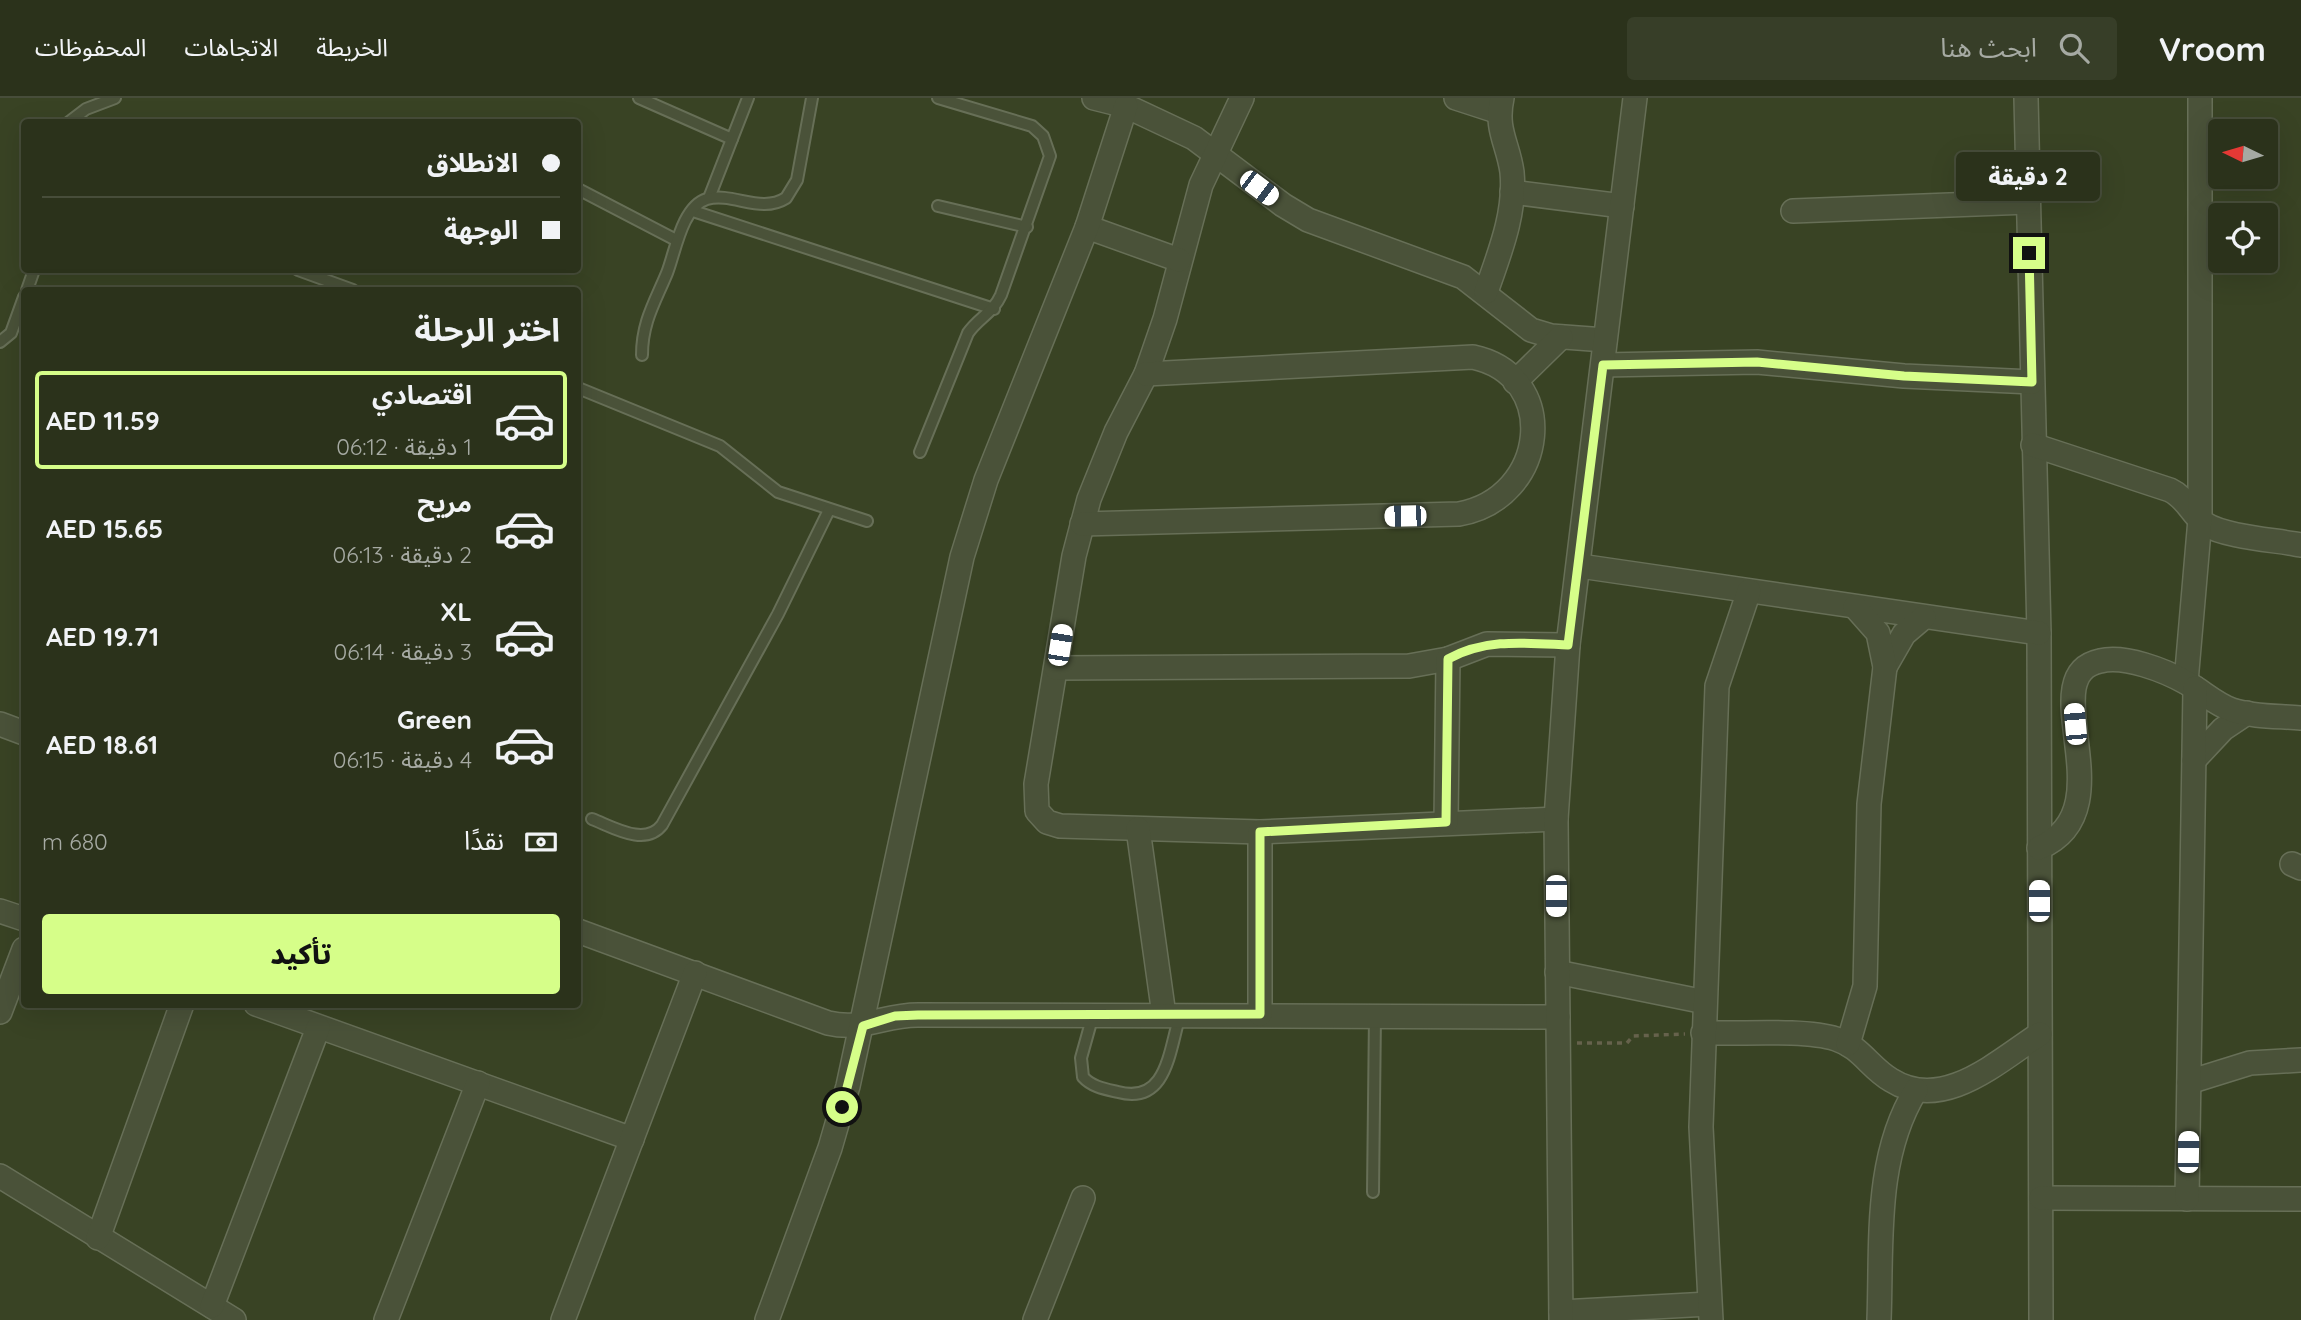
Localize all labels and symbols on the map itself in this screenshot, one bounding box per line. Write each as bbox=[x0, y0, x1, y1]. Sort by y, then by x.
north arrow bbox=[2208, 119, 2278, 189]
callout: 2 دقيقة bbox=[1957, 152, 2101, 200]
car bbox=[1236, 167, 1283, 209]
route end bbox=[2013, 237, 2045, 269]
car bbox=[1384, 505, 1427, 527]
car bbox=[1047, 623, 1074, 667]
car bbox=[2063, 702, 2088, 746]
car bbox=[1546, 875, 1567, 917]
car bbox=[2029, 880, 2050, 922]
route start bbox=[826, 1091, 858, 1123]
car bbox=[2178, 1131, 2199, 1173]

